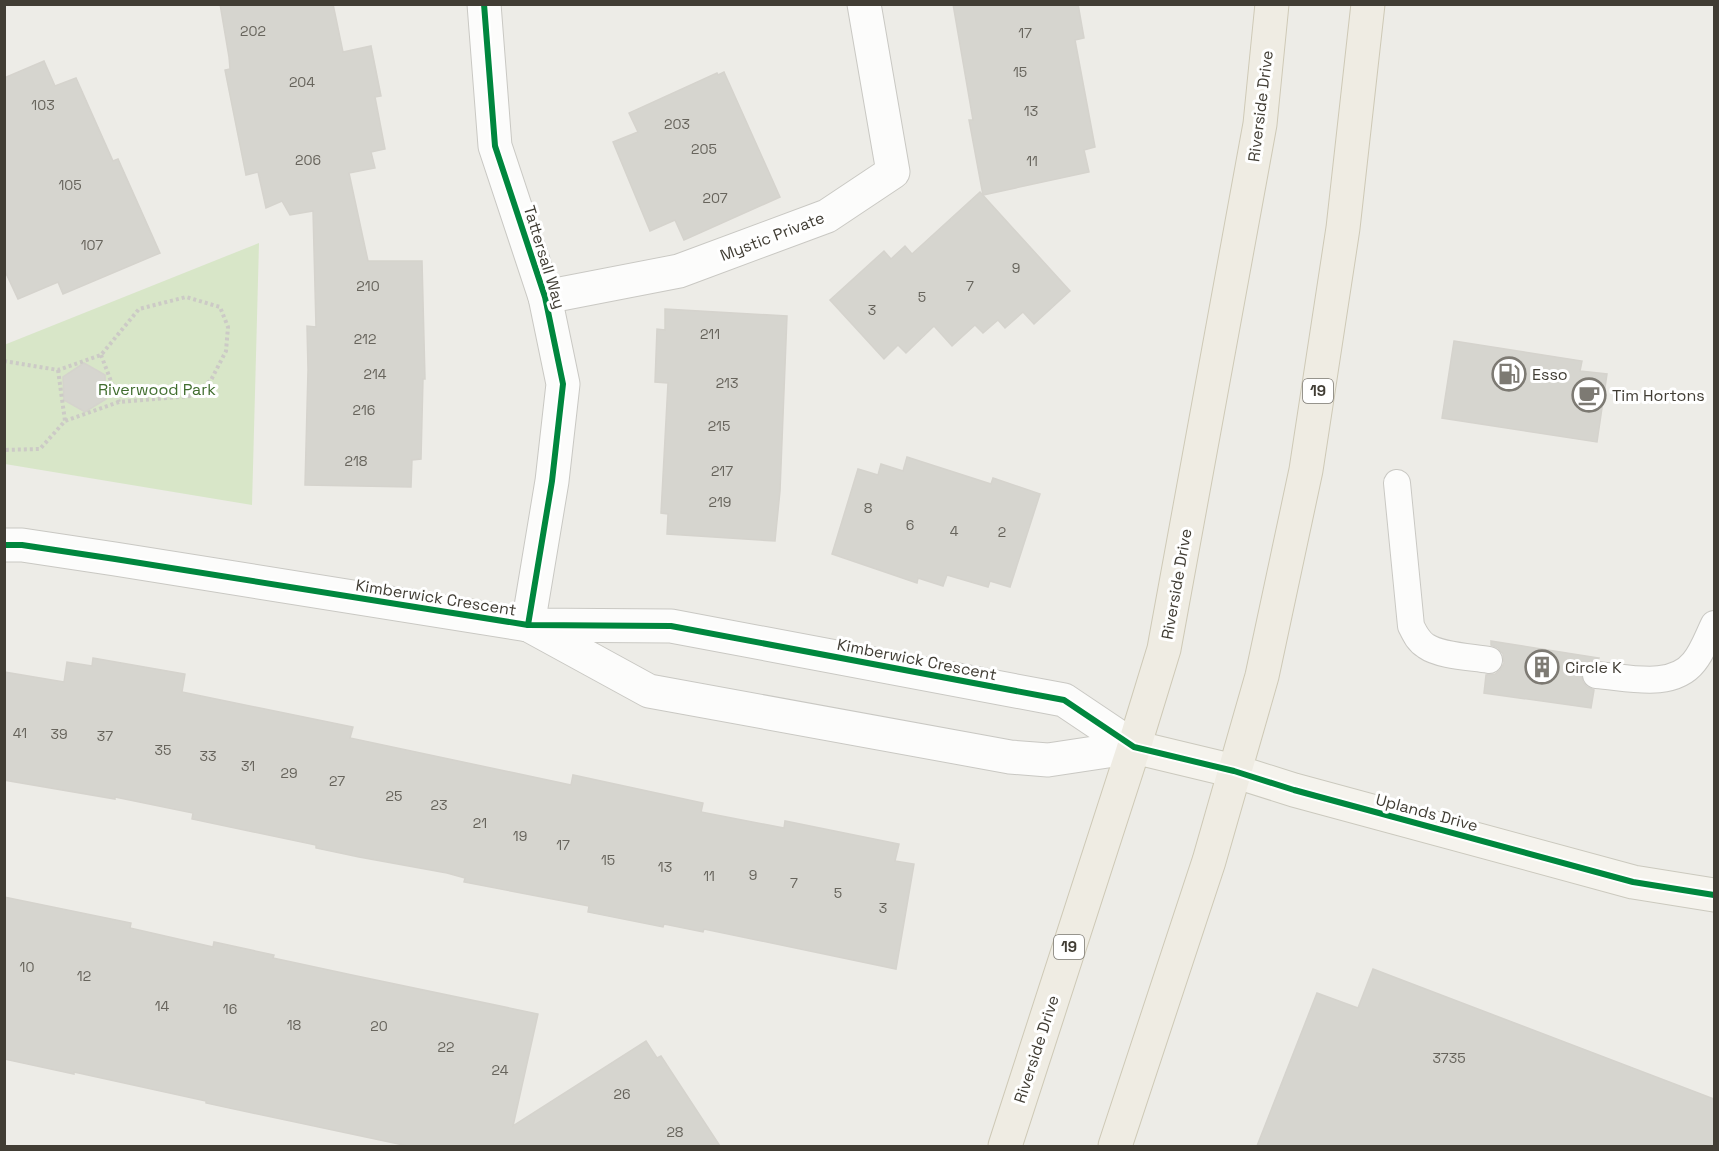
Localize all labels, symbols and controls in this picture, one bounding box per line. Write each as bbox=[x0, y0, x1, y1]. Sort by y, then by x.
house number: 202 bbox=[240, 22, 266, 40]
house number: 17 bbox=[1018, 24, 1032, 42]
street label: Riverside Drive bbox=[1243, 49, 1278, 163]
house number: 15 bbox=[1013, 63, 1027, 81]
house number: 204 bbox=[289, 73, 315, 91]
house number: 103 bbox=[31, 96, 55, 114]
house number: 13 bbox=[1024, 102, 1038, 120]
house number: 203 bbox=[664, 115, 690, 133]
house number: 205 bbox=[691, 140, 717, 158]
house number: 206 bbox=[295, 151, 321, 169]
house number: 11 bbox=[1026, 152, 1038, 170]
house number: 105 bbox=[58, 176, 82, 194]
house number: 207 bbox=[702, 189, 728, 207]
street label: Tattersall Way bbox=[519, 203, 570, 311]
street label: Mystic Private bbox=[717, 207, 827, 266]
house number: 107 bbox=[81, 236, 103, 254]
house number: 9 bbox=[1012, 259, 1020, 277]
house number: 210 bbox=[356, 277, 380, 295]
house number: 7 bbox=[966, 277, 974, 295]
house number: 5 bbox=[918, 288, 926, 306]
house number: 3 bbox=[868, 301, 876, 319]
house number: 211 bbox=[700, 325, 720, 343]
house number: 212 bbox=[354, 330, 376, 348]
fuel station icon: Esso bbox=[1491, 356, 1527, 392]
place label: Esso bbox=[1532, 364, 1568, 385]
house number: 214 bbox=[363, 365, 387, 383]
house number: 213 bbox=[716, 374, 738, 392]
cafe icon: Tim Hortons bbox=[1571, 377, 1607, 413]
park label: Riverwood Park bbox=[98, 379, 216, 400]
road number: 19 bbox=[1303, 379, 1333, 403]
place label: Tim Hortons bbox=[1612, 385, 1705, 406]
house number: 216 bbox=[353, 401, 375, 419]
house number: 215 bbox=[708, 417, 730, 435]
house number: 218 bbox=[344, 452, 368, 470]
house number: 217 bbox=[711, 462, 733, 480]
house number: 219 bbox=[709, 493, 731, 511]
house number: 8 bbox=[864, 499, 873, 517]
house number: 6 bbox=[906, 516, 914, 534]
house number: 4 bbox=[950, 522, 959, 540]
house number: 2 bbox=[998, 523, 1006, 541]
street label: Riverside Drive bbox=[1156, 527, 1197, 641]
street label: Kimberwick Crescent bbox=[354, 574, 518, 621]
street label: Kimberwick Crescent bbox=[835, 634, 999, 685]
building icon: Circle K bbox=[1524, 649, 1560, 685]
place label: Circle K bbox=[1565, 657, 1622, 678]
house number: 41 bbox=[13, 724, 27, 742]
house number: 39 bbox=[50, 725, 68, 743]
house number: 37 bbox=[97, 727, 113, 745]
house number: 35 bbox=[155, 741, 171, 759]
house number: 33 bbox=[200, 747, 216, 765]
house number: 31 bbox=[241, 757, 255, 775]
house number: 29 bbox=[281, 764, 297, 782]
house number: 27 bbox=[329, 772, 345, 790]
house number: 25 bbox=[386, 787, 402, 805]
street label: Uplands Drive bbox=[1373, 789, 1480, 836]
house number: 23 bbox=[431, 796, 447, 814]
house number: 21 bbox=[473, 814, 487, 832]
house number: 19 bbox=[513, 827, 527, 845]
house number: 17 bbox=[556, 836, 570, 854]
house number: 15 bbox=[601, 851, 615, 869]
house number: 13 bbox=[658, 858, 672, 876]
house number: 9 bbox=[749, 866, 757, 884]
house number: 11 bbox=[703, 867, 715, 885]
house number: 7 bbox=[790, 874, 798, 892]
house number: 5 bbox=[834, 884, 842, 902]
house number: 3 bbox=[879, 899, 887, 917]
road number: 19 bbox=[1054, 935, 1084, 959]
house number: 10 bbox=[20, 958, 34, 976]
house number: 12 bbox=[77, 967, 91, 985]
street label: Riverside Drive bbox=[1009, 993, 1064, 1106]
house number: 14 bbox=[155, 997, 170, 1015]
house number: 16 bbox=[223, 1000, 237, 1018]
house number: 18 bbox=[287, 1016, 302, 1034]
house number: 20 bbox=[370, 1017, 388, 1035]
house number: 22 bbox=[438, 1038, 454, 1056]
house number: 3735 bbox=[1432, 1049, 1466, 1067]
house number: 24 bbox=[492, 1061, 509, 1079]
house number: 26 bbox=[613, 1085, 631, 1103]
house number: 28 bbox=[666, 1123, 684, 1141]

